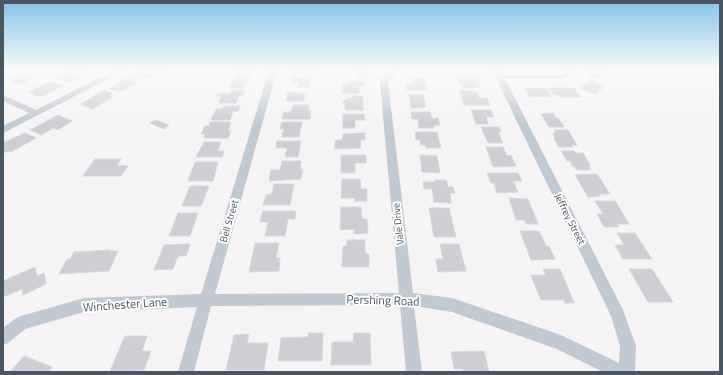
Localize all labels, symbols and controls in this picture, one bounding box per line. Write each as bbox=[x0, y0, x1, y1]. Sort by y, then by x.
street label: Jeffrey Street bbox=[551, 191, 590, 248]
street label: Bell Street bbox=[216, 197, 242, 244]
street label: Vale Drive bbox=[388, 202, 408, 246]
street label: Pershing Road bbox=[346, 289, 420, 311]
street label: Winchester Lane bbox=[82, 292, 168, 316]

